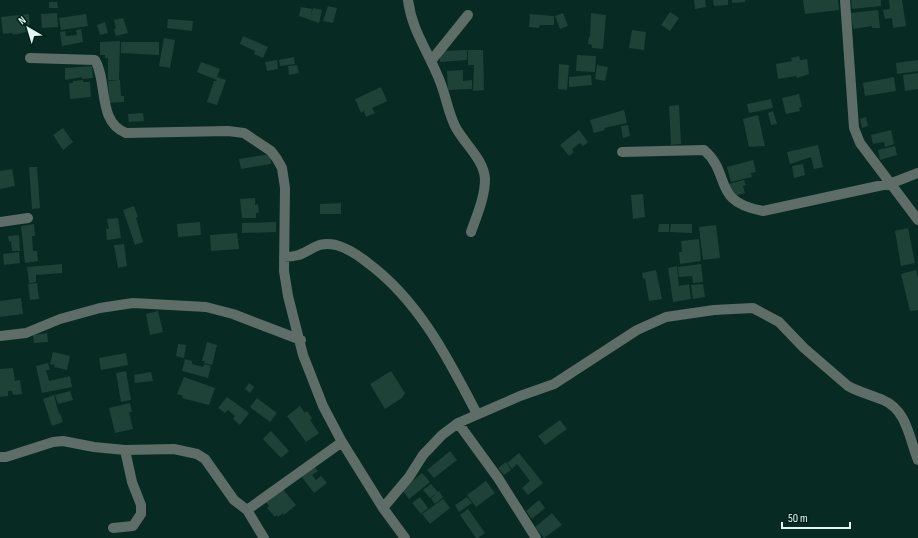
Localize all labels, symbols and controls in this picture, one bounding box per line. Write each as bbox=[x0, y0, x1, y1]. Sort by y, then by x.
north arrow bbox=[8, 8, 48, 48]
text: N bbox=[16, 14, 29, 27]
scale bar bbox=[782, 504, 850, 530]
text: 50 m bbox=[788, 511, 808, 526]

